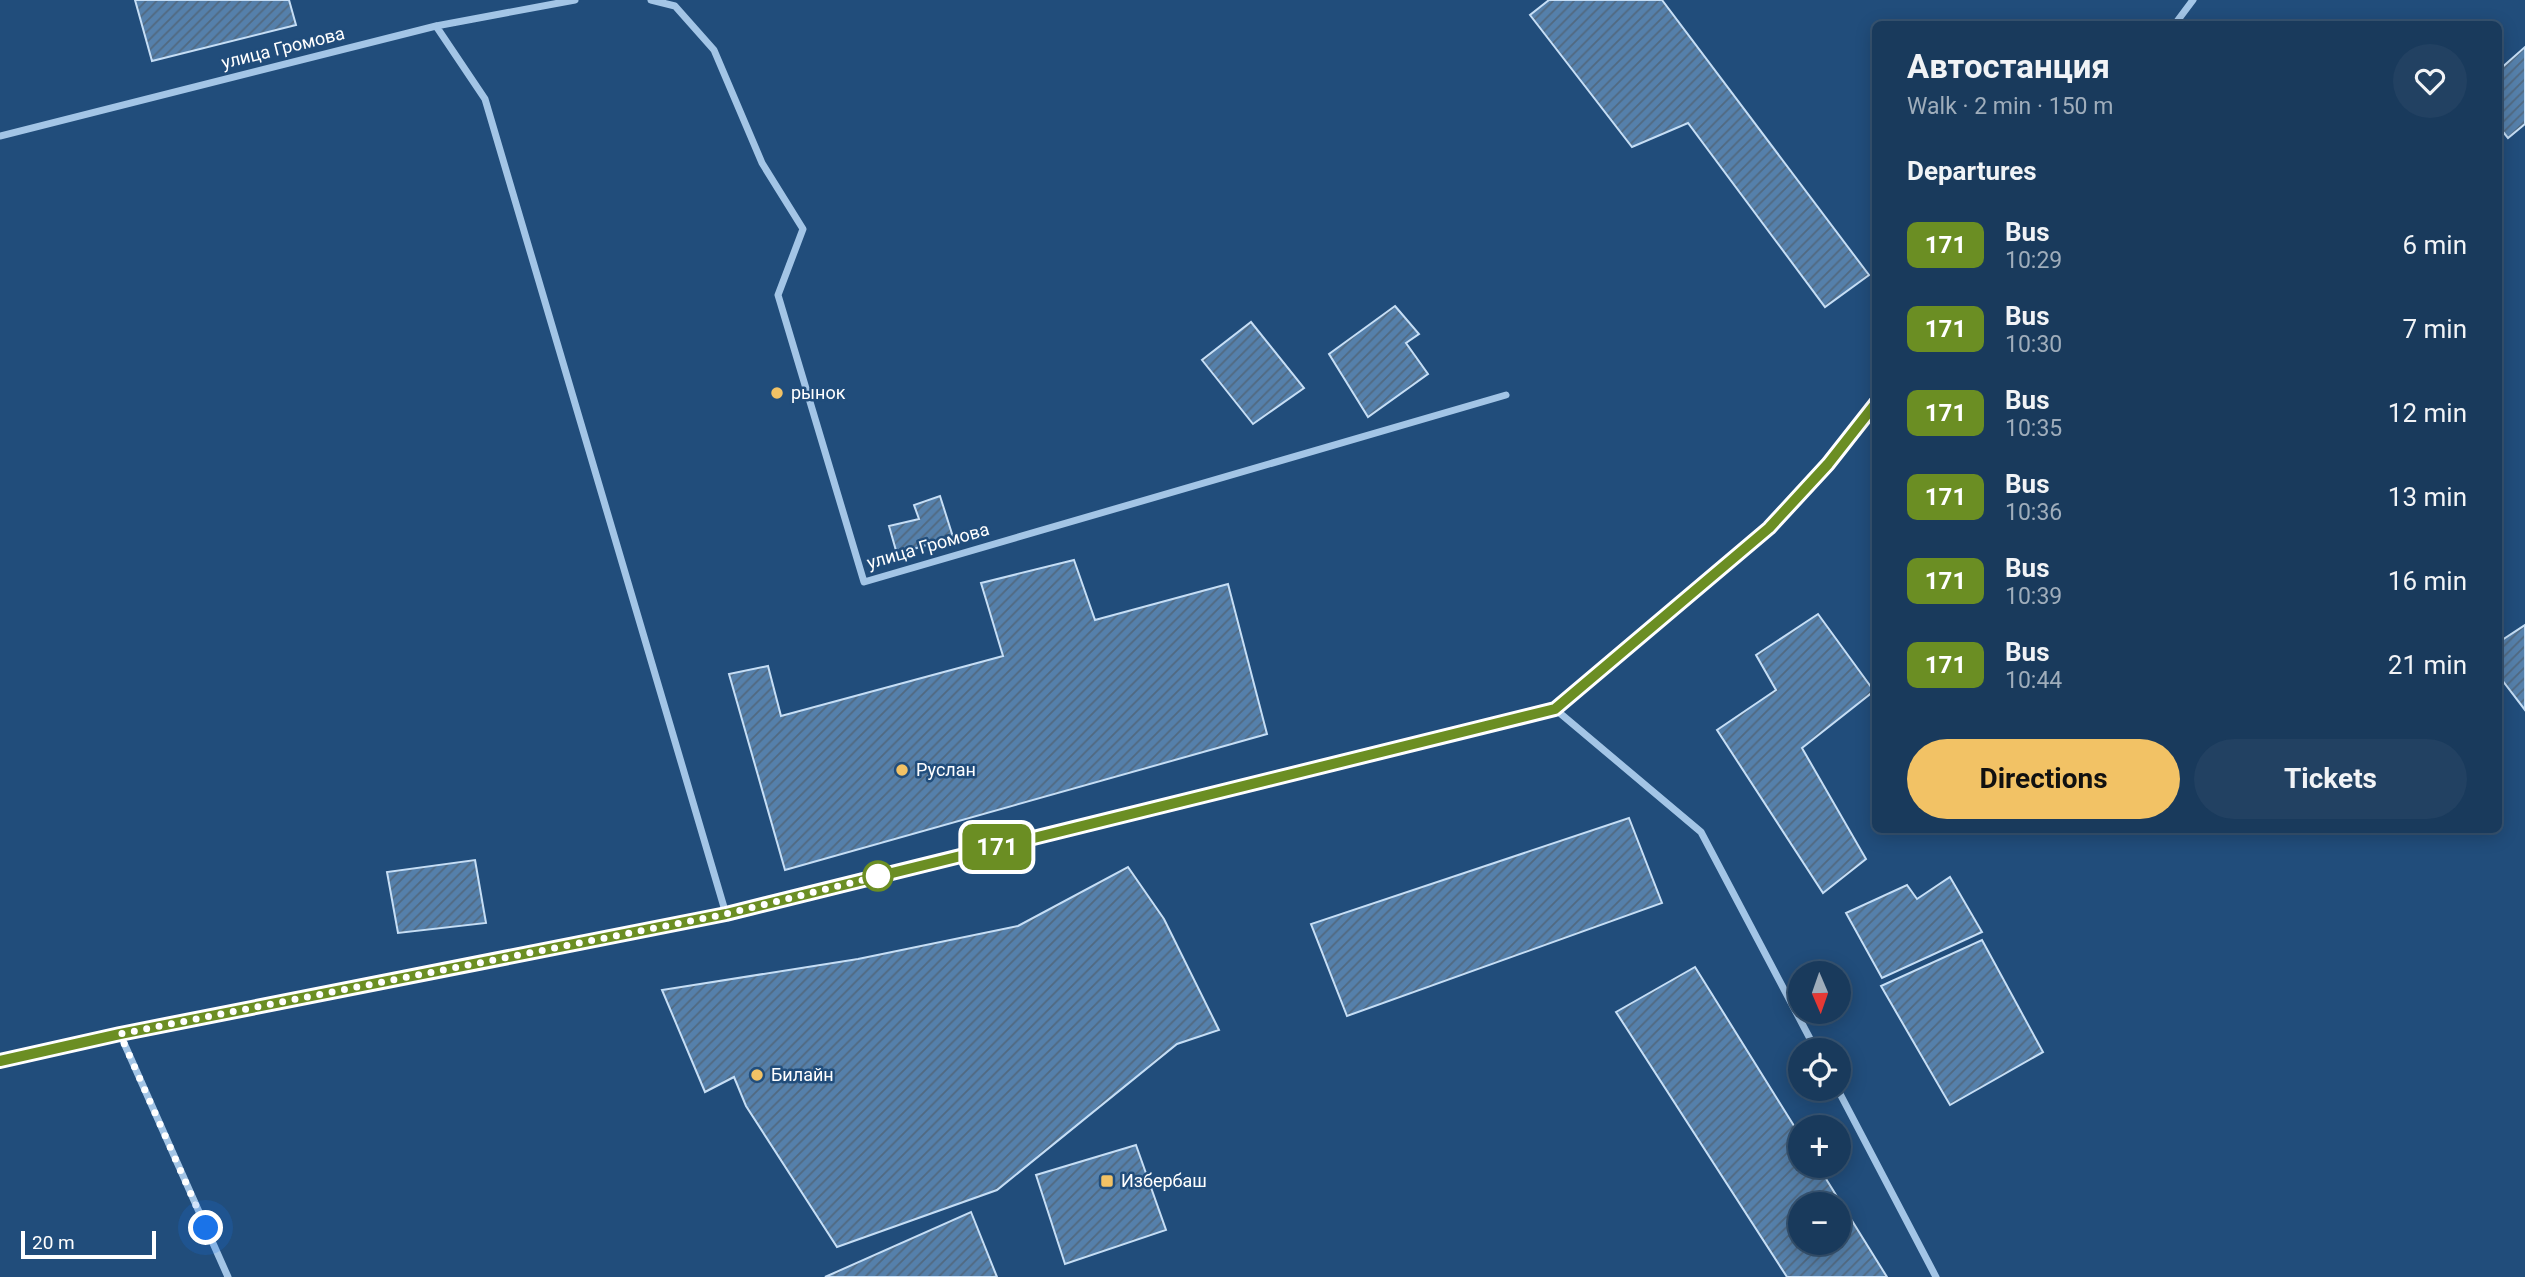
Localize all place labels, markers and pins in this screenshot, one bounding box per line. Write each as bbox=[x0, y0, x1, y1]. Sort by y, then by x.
place label: рынок bbox=[791, 382, 846, 403]
marker: рынок bbox=[769, 385, 785, 401]
place label: Руслан bbox=[916, 759, 976, 780]
marker: Руслан bbox=[894, 762, 910, 778]
unlabelled marker bbox=[863, 861, 893, 891]
place label: Билайн bbox=[771, 1064, 834, 1085]
marker: Билайн bbox=[749, 1067, 765, 1083]
place label: Избербаш bbox=[1121, 1170, 1207, 1191]
marker: Избербаш bbox=[1099, 1173, 1115, 1189]

